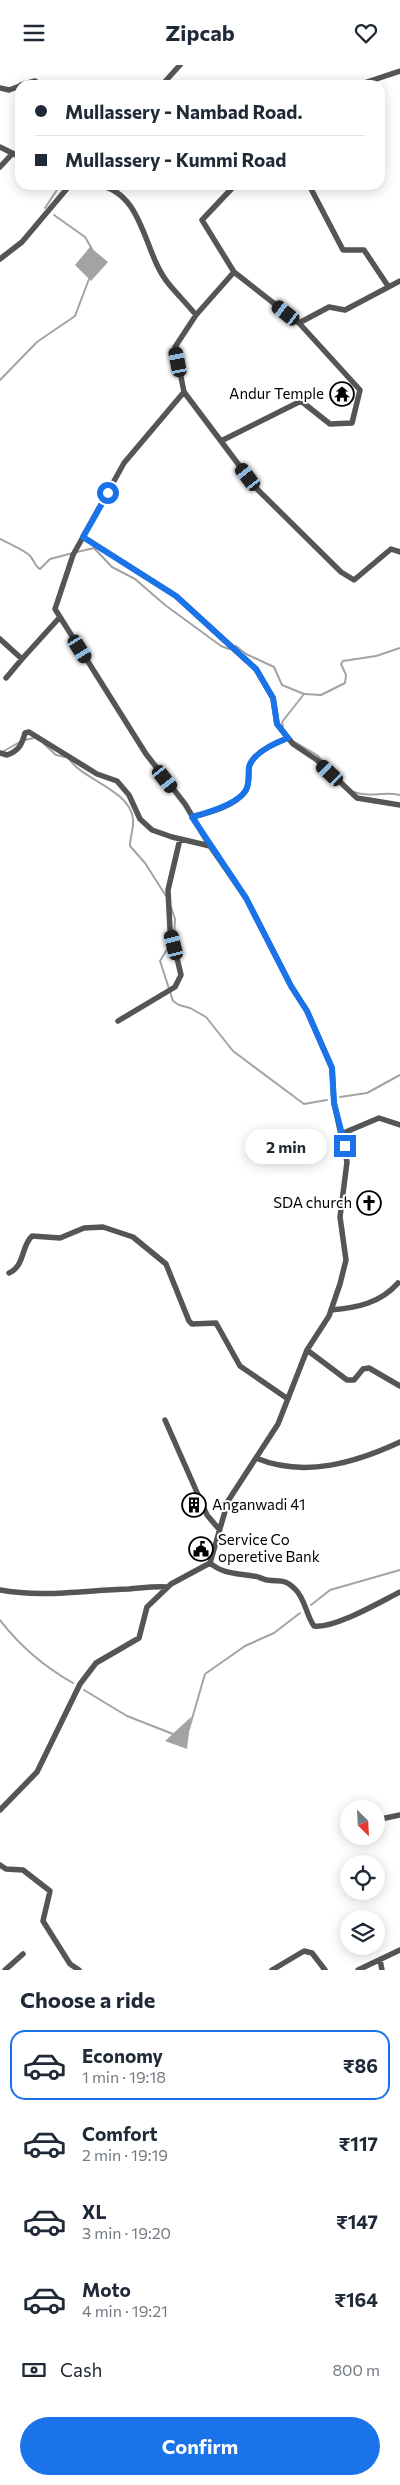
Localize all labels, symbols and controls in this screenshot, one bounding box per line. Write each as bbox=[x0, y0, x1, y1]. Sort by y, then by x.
icon: menu bbox=[20, 19, 48, 47]
text: Zipcab bbox=[165, 19, 235, 46]
icon: heart bbox=[352, 19, 380, 47]
text: Mullassery - Nambad Road. bbox=[65, 100, 302, 123]
text: Mullassery - Kummi Road bbox=[65, 148, 286, 171]
car bbox=[269, 298, 302, 328]
car bbox=[167, 346, 188, 378]
temple icon: Andur Temple bbox=[329, 381, 355, 407]
place label: Andur Temple bbox=[229, 384, 324, 402]
car bbox=[232, 461, 263, 493]
route start bbox=[97, 482, 119, 504]
car bbox=[65, 632, 94, 666]
car bbox=[313, 757, 346, 789]
car bbox=[149, 763, 180, 795]
car bbox=[163, 929, 184, 961]
callout: 2 min bbox=[245, 1129, 328, 1163]
route end bbox=[334, 1135, 356, 1157]
text: 2 min bbox=[266, 1137, 306, 1156]
church icon: SDA church bbox=[356, 1190, 382, 1216]
place label: SDA church bbox=[273, 1193, 352, 1211]
building icon: Anganwadi 41 bbox=[181, 1492, 207, 1518]
place label: Anganwadi 41 bbox=[212, 1495, 305, 1513]
place label: Service Co operetive Bank bbox=[218, 1530, 320, 1565]
public building icon: Service Co operetive Bank bbox=[188, 1536, 214, 1562]
north arrow bbox=[340, 1800, 385, 1845]
map controls bbox=[340, 1800, 385, 1955]
button: locate bbox=[340, 1855, 385, 1900]
button: layers bbox=[340, 1910, 385, 1955]
text: Choose a ride bbox=[20, 1986, 155, 2013]
icon: car bbox=[22, 2043, 67, 2088]
text: Economy bbox=[82, 2044, 163, 2067]
text: ₹86 bbox=[343, 2054, 378, 2077]
text: 1 min · 19:18 bbox=[82, 2067, 166, 2086]
icon: car bbox=[22, 2121, 67, 2166]
text: Comfort bbox=[82, 2122, 158, 2145]
text: ₹117 bbox=[339, 2132, 378, 2155]
text: 2 min · 19:19 bbox=[82, 2145, 168, 2164]
icon: car bbox=[22, 2199, 67, 2244]
text: XL bbox=[82, 2200, 107, 2223]
text: ₹147 bbox=[336, 2210, 378, 2233]
text: 3 min · 19:20 bbox=[82, 2223, 171, 2242]
icon: car bbox=[22, 2277, 67, 2322]
text: Moto bbox=[82, 2278, 131, 2301]
text: ₹164 bbox=[334, 2288, 378, 2311]
text: 4 min · 19:21 bbox=[82, 2301, 168, 2320]
icon: cash bbox=[20, 2356, 48, 2384]
text: Cash bbox=[60, 2358, 102, 2381]
text: 800 m bbox=[332, 2360, 380, 2379]
button: Confirm bbox=[20, 2417, 380, 2475]

